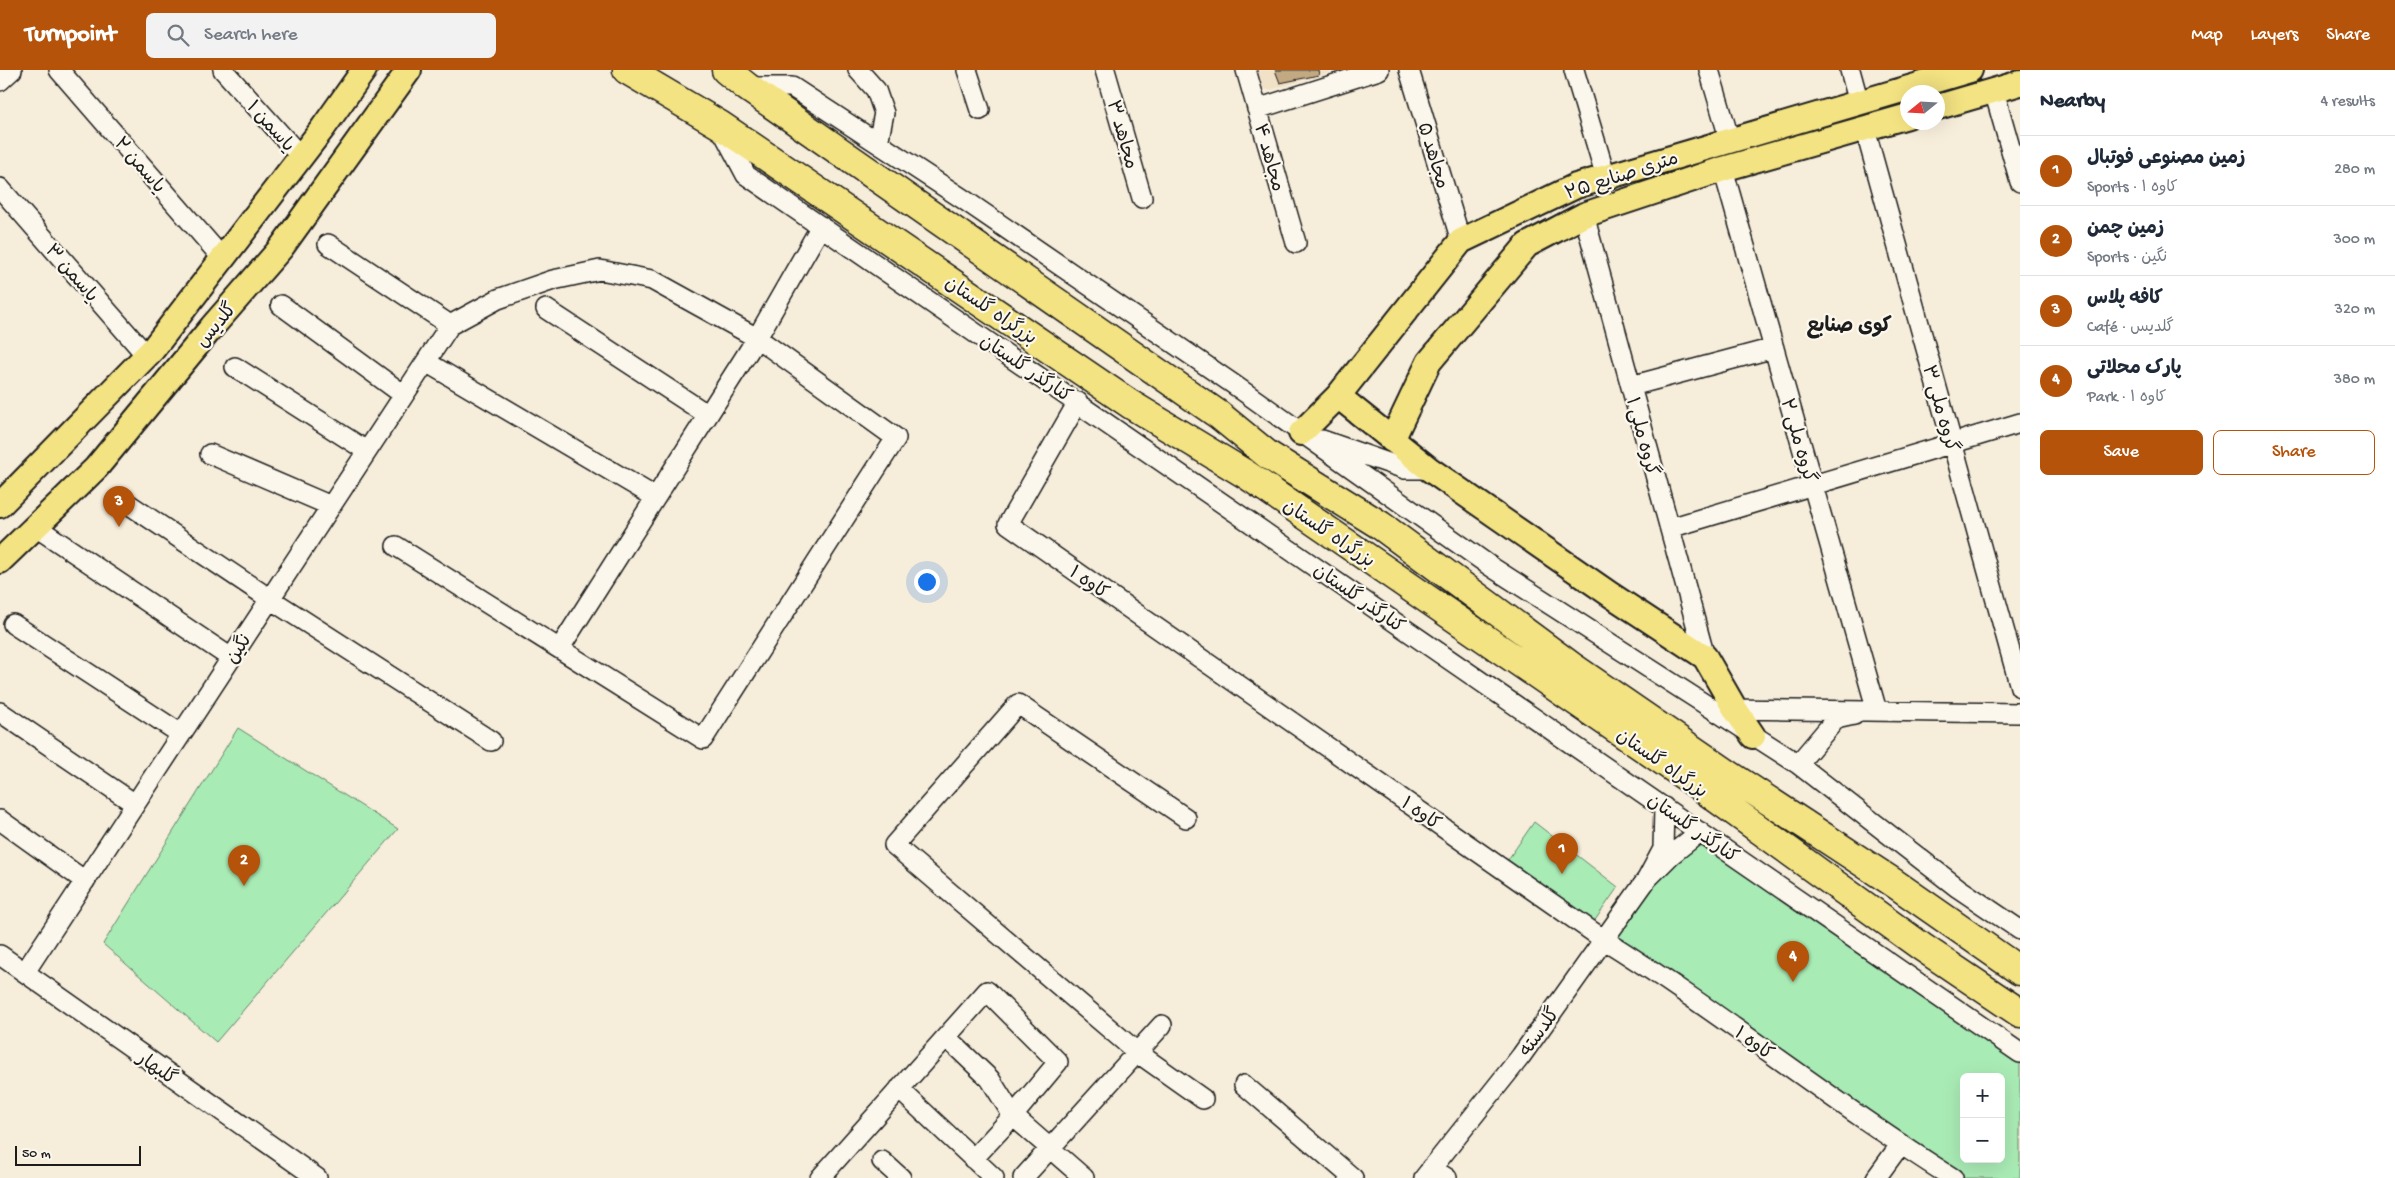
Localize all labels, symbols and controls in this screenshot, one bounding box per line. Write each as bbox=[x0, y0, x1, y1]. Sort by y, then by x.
search box bbox=[146, 13, 496, 58]
text: Turnpoint bbox=[25, 21, 116, 50]
icon: search bbox=[164, 21, 192, 49]
text: Search here bbox=[204, 24, 298, 47]
text: Map bbox=[2191, 25, 2223, 46]
text: Layers bbox=[2251, 25, 2298, 46]
text: Share bbox=[2326, 25, 2370, 46]
north arrow bbox=[1900, 85, 1945, 130]
text: Nearby bbox=[2040, 90, 2105, 115]
text: 4 results bbox=[2320, 93, 2375, 112]
street label: یاسمن ۱ bbox=[240, 97, 298, 158]
street label: مجاهد ۳ bbox=[1100, 98, 1141, 172]
street label: ۵ مجاهد bbox=[1411, 120, 1453, 192]
street label: مجاهد ۴ bbox=[1247, 121, 1288, 194]
street label: یاسمن ۲ bbox=[108, 133, 169, 199]
street label: ۲۵ متری صنایع bbox=[1562, 148, 1682, 206]
text: زمین مصنوعی فوتبال bbox=[2087, 148, 2245, 171]
text: 1 bbox=[2053, 161, 2059, 180]
text: 280 m bbox=[2334, 161, 2375, 180]
text: Sports · کاوه ۱ bbox=[2087, 179, 2178, 198]
text: زمین چمن bbox=[2087, 218, 2164, 241]
text: 2 bbox=[2052, 231, 2060, 250]
text: 300 m bbox=[2333, 231, 2375, 250]
street label: یاسمن ۳ bbox=[39, 240, 102, 308]
text: Sports · نگین bbox=[2087, 249, 2167, 268]
street label: بزرگراه گلستان bbox=[940, 271, 1042, 351]
text: کافه پلاس bbox=[2087, 288, 2163, 311]
street label: گلدیس bbox=[191, 298, 243, 353]
text: 3 bbox=[2052, 301, 2060, 320]
text: 320 m bbox=[2335, 301, 2375, 320]
district label: کوی صنابع bbox=[1806, 315, 1892, 339]
text: Café · گلدیس bbox=[2087, 319, 2174, 338]
street label: کنارگذر گلستان bbox=[975, 329, 1077, 409]
text: پارک محلاتی bbox=[2087, 358, 2182, 381]
street label: گروه ملی ۳ bbox=[1915, 362, 1964, 455]
text: 4 bbox=[2052, 371, 2060, 390]
text: 380 m bbox=[2334, 371, 2375, 390]
text: Park · کاوه ۱ bbox=[2087, 389, 2166, 408]
street label: گروه ملی ۱ bbox=[1619, 394, 1664, 479]
street label: گروه ملی ۲ bbox=[1774, 396, 1822, 486]
button: Save bbox=[2040, 430, 2203, 475]
button: Share bbox=[2213, 430, 2375, 475]
pin: 3 bbox=[103, 486, 135, 527]
street label: بزرگراه گلستان bbox=[1278, 494, 1380, 574]
street label: کنارگذر گلستان bbox=[1308, 558, 1409, 640]
street label: کاوه ۱ bbox=[1064, 562, 1112, 606]
your location bbox=[914, 569, 940, 595]
street label: نگین bbox=[220, 630, 258, 669]
street label: بزرگراه گلستان bbox=[1611, 723, 1712, 805]
street label: کنارگذر گلستان bbox=[1642, 788, 1743, 870]
street label: کاوه ۱ bbox=[1396, 793, 1444, 837]
pin: 1 bbox=[1546, 833, 1578, 874]
pin: 2 bbox=[228, 845, 260, 886]
pin: 4 bbox=[1777, 941, 1809, 982]
street label: گلدسته bbox=[1514, 1003, 1566, 1062]
street label: کاوه ۱ bbox=[1729, 1023, 1777, 1067]
street label: گلبهار bbox=[130, 1045, 181, 1092]
map controls bbox=[1960, 1073, 2005, 1163]
button: + bbox=[1960, 1073, 2005, 1118]
button: − bbox=[1960, 1118, 2005, 1163]
scale bar bbox=[15, 1143, 141, 1166]
text: 50 m bbox=[22, 1146, 51, 1163]

